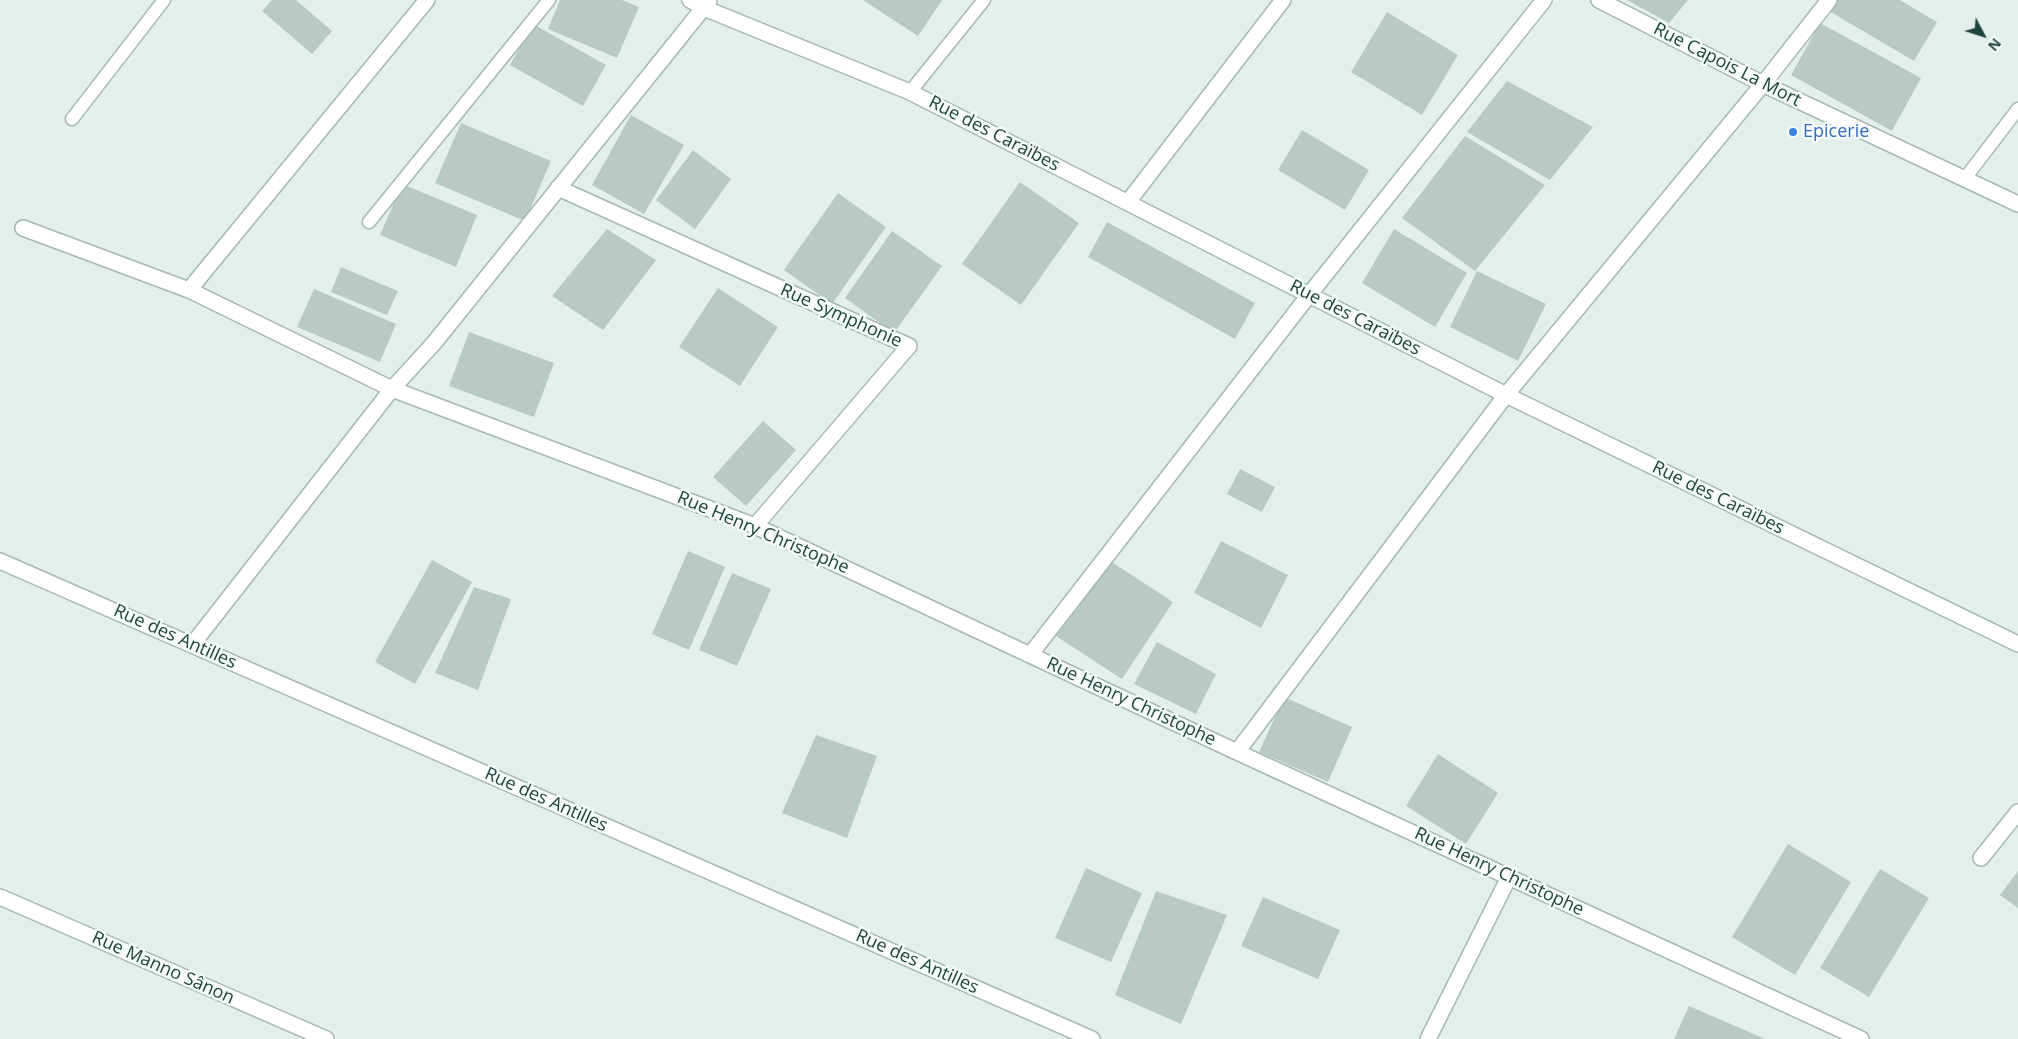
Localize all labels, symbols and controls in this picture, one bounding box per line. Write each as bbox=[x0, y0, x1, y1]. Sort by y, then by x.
north arrow bbox=[1958, 10, 2008, 60]
street label: Rue Capois La Mort bbox=[1650, 18, 1804, 112]
text: N bbox=[1984, 34, 2006, 55]
street label: Rue des Caraïbes bbox=[925, 92, 1063, 176]
place label: Epicerie bbox=[1803, 121, 1869, 143]
marker: Epicerie bbox=[1787, 126, 1799, 138]
street label: Rue des Caraïbes bbox=[1286, 276, 1424, 360]
street label: Rue Symphonie bbox=[777, 279, 905, 353]
street label: Rue des Caraïbes bbox=[1648, 457, 1788, 539]
street label: Rue Henry Christophe bbox=[674, 487, 852, 579]
street label: Rue des Antilles bbox=[110, 600, 240, 674]
street label: Rue Henry Christophe bbox=[1043, 653, 1219, 751]
street label: Rue des Antilles bbox=[481, 763, 611, 837]
street label: Rue Henry Christophe bbox=[1411, 823, 1587, 921]
street label: Rue des Antilles bbox=[852, 925, 982, 999]
street label: Rue Manno Sânon bbox=[89, 927, 237, 1009]

